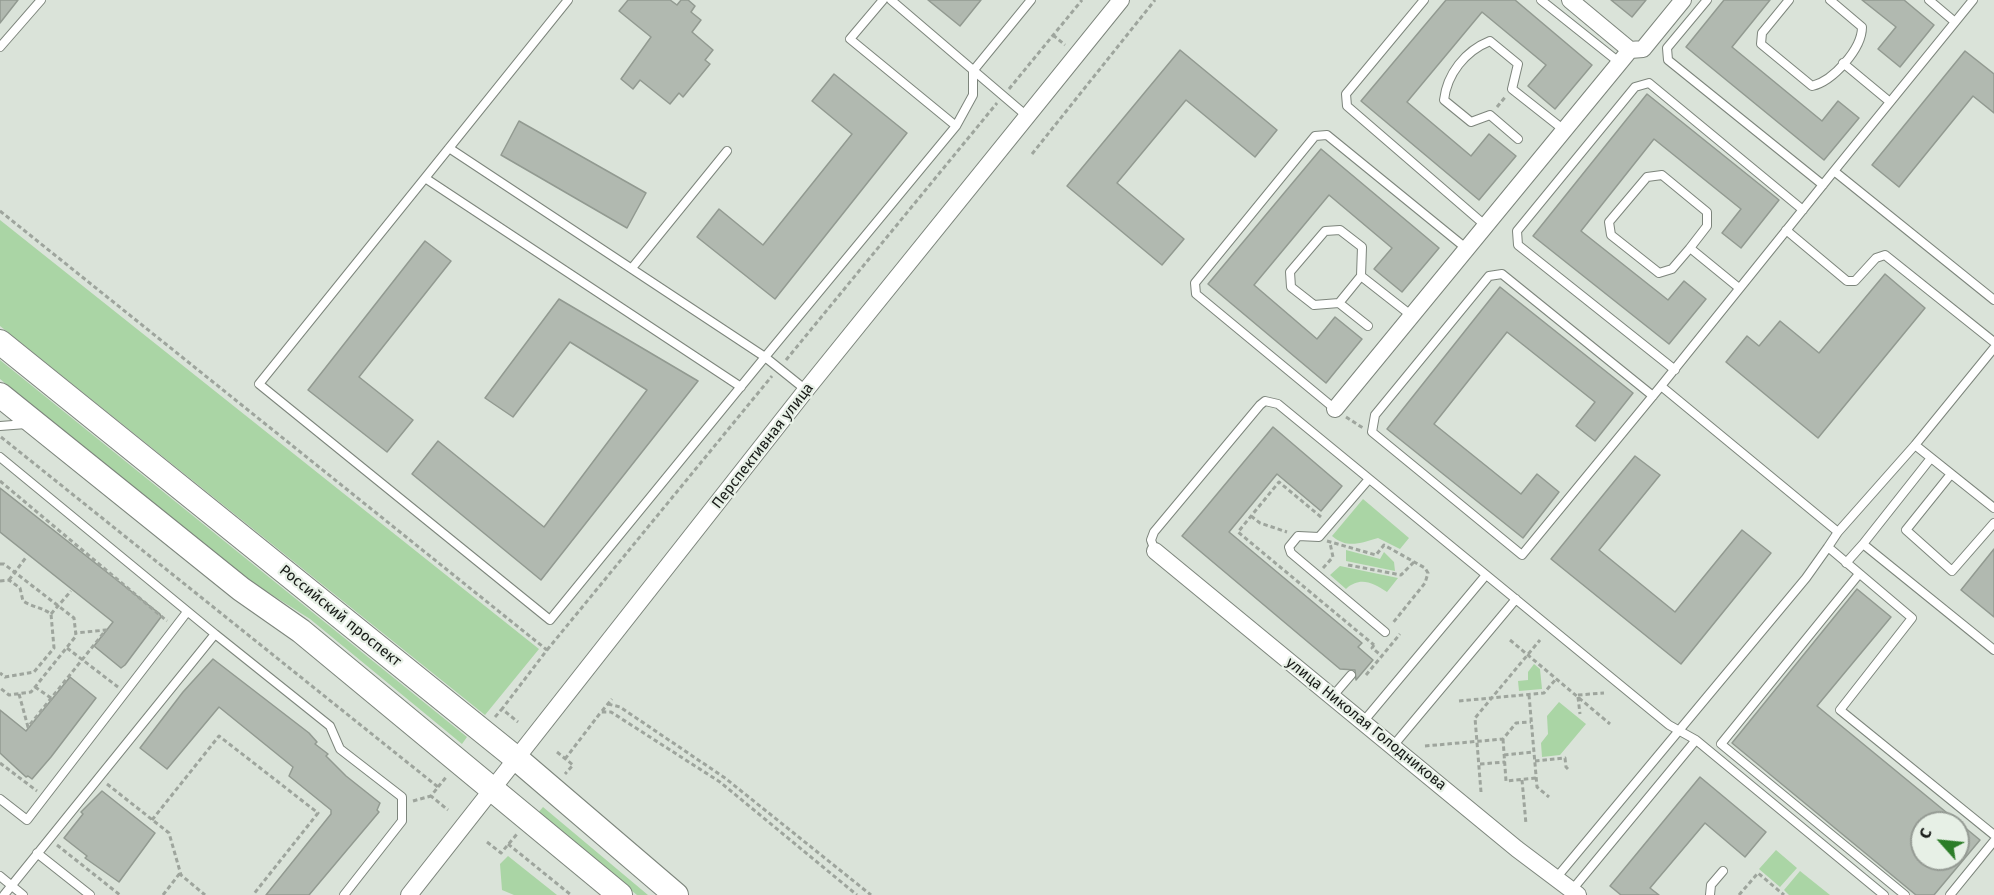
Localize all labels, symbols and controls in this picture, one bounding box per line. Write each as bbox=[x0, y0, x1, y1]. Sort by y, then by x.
street label: Перспективная улица bbox=[708, 380, 818, 512]
street label: Российский проспект bbox=[276, 561, 404, 671]
street label: улица Николая Голодникова bbox=[1282, 654, 1450, 794]
north arrow bbox=[1910, 811, 1970, 871]
text: С bbox=[1915, 825, 1936, 842]

